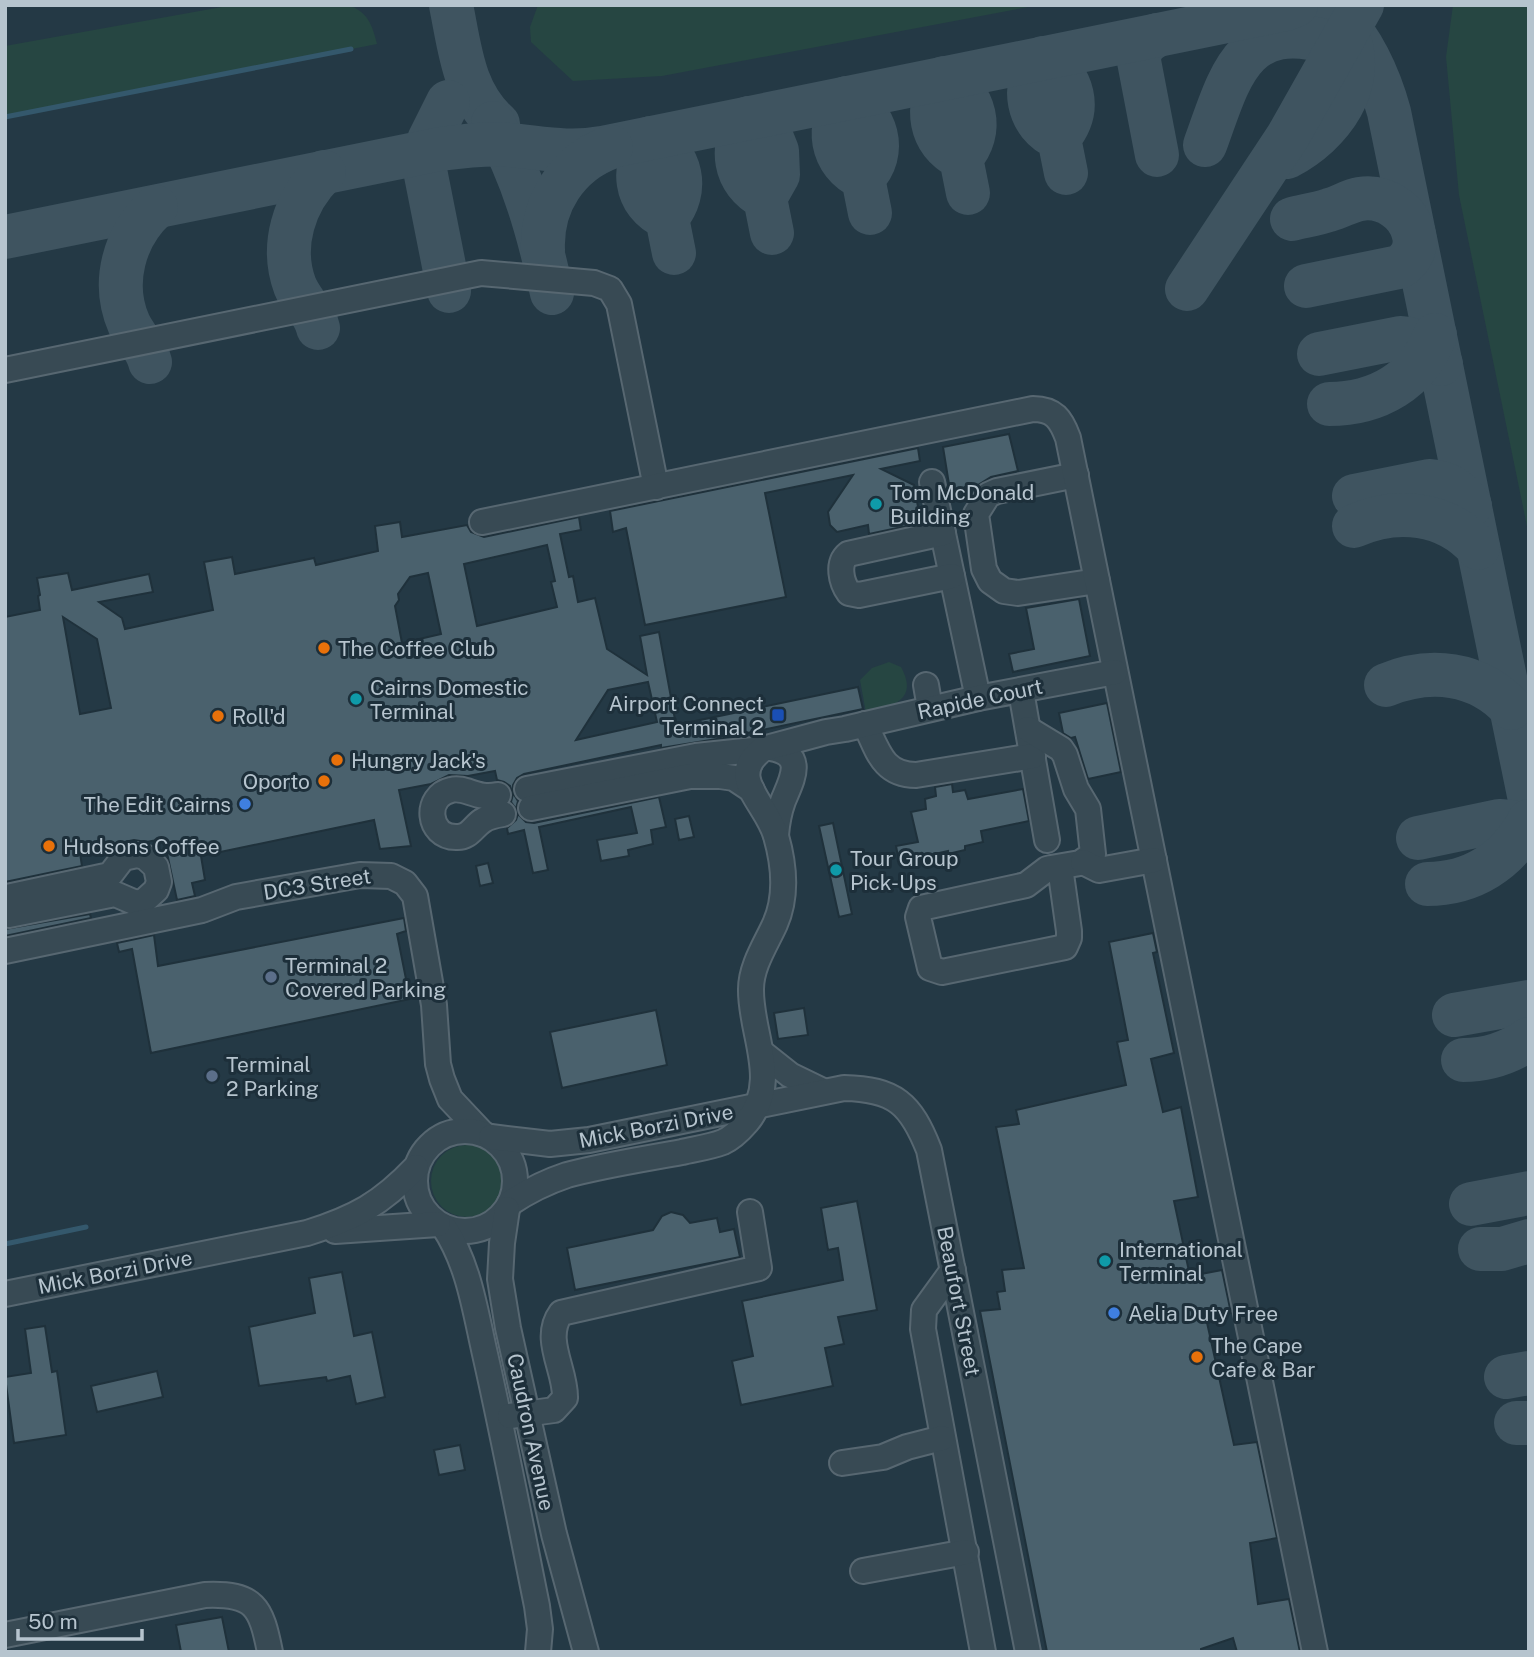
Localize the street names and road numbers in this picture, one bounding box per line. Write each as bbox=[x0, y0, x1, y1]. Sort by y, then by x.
street label: Rapide Court bbox=[915, 674, 1045, 724]
street label: DC3 Street bbox=[261, 863, 373, 905]
street label: Mick Borzi Drive bbox=[577, 1099, 735, 1153]
street label: Beaufort Street bbox=[932, 1224, 986, 1378]
street label: Mick Borzi Drive bbox=[36, 1245, 194, 1299]
street label: Caudron Avenue bbox=[502, 1351, 560, 1513]

